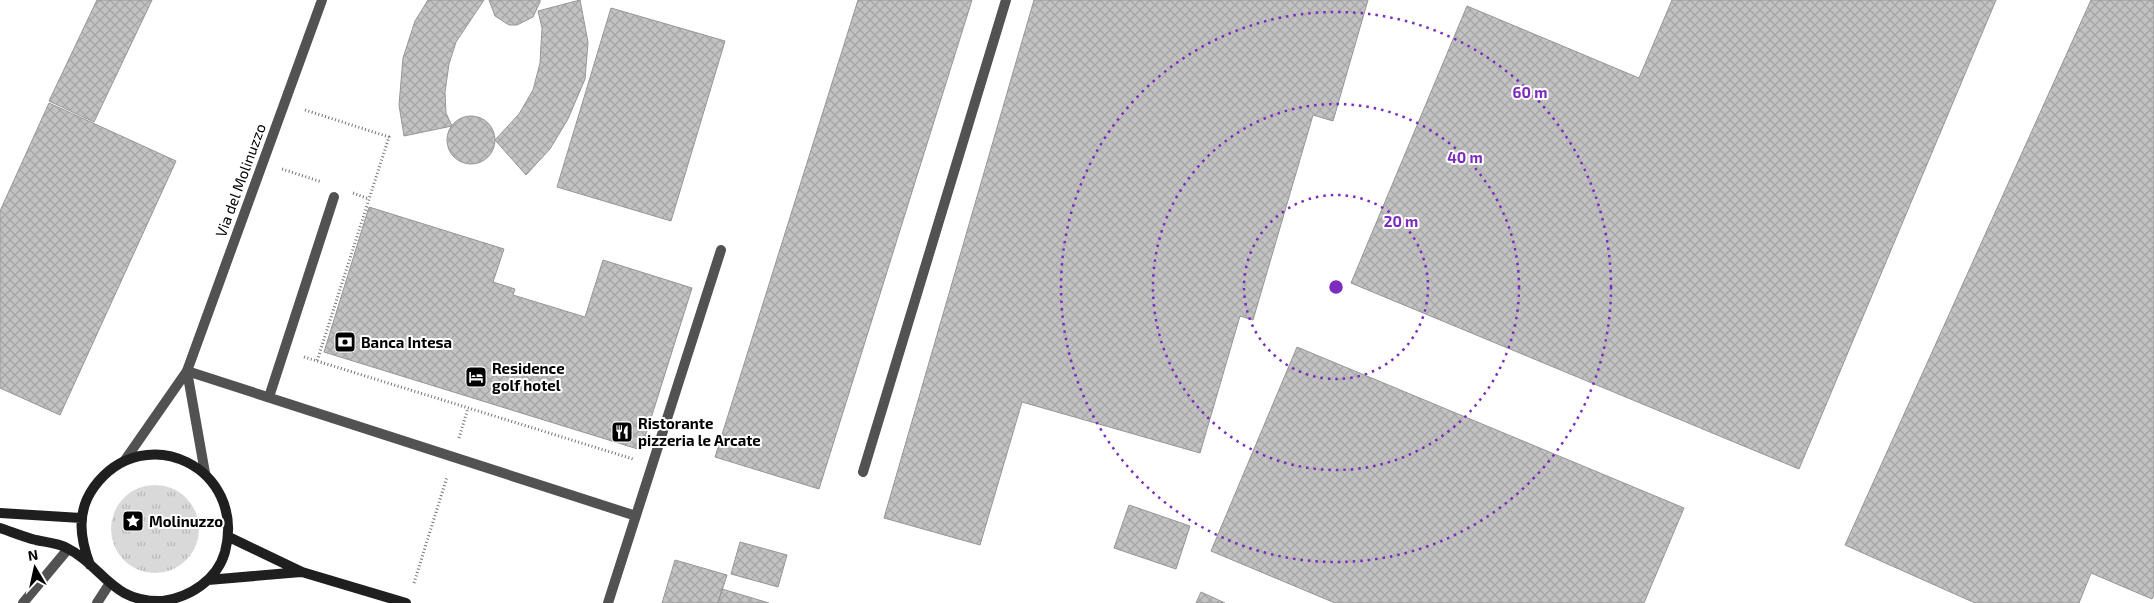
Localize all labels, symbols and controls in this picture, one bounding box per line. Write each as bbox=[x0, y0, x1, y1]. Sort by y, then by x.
text: 60 m bbox=[1513, 83, 1547, 101]
street label: Via del Molinuzzo bbox=[211, 121, 269, 239]
text: 40 m bbox=[1447, 148, 1483, 166]
text: 20 m bbox=[1384, 212, 1418, 230]
centre of rings bbox=[1327, 278, 1345, 296]
bank icon: Banca Intesa bbox=[333, 330, 357, 354]
place label: Banca Intesa bbox=[361, 333, 452, 351]
place label: Residence golf hotel bbox=[492, 359, 565, 394]
hotel icon: Residence golf hotel bbox=[464, 365, 488, 389]
place label: Ristorante pizzeria le Arcate bbox=[638, 414, 761, 449]
restaurant icon: Ristorante pizzeria le Arcate bbox=[610, 420, 634, 444]
place icon: Molinuzzo bbox=[121, 509, 145, 533]
place label: Molinuzzo bbox=[149, 512, 223, 530]
north arrow bbox=[10, 543, 60, 593]
text: N bbox=[27, 545, 39, 564]

